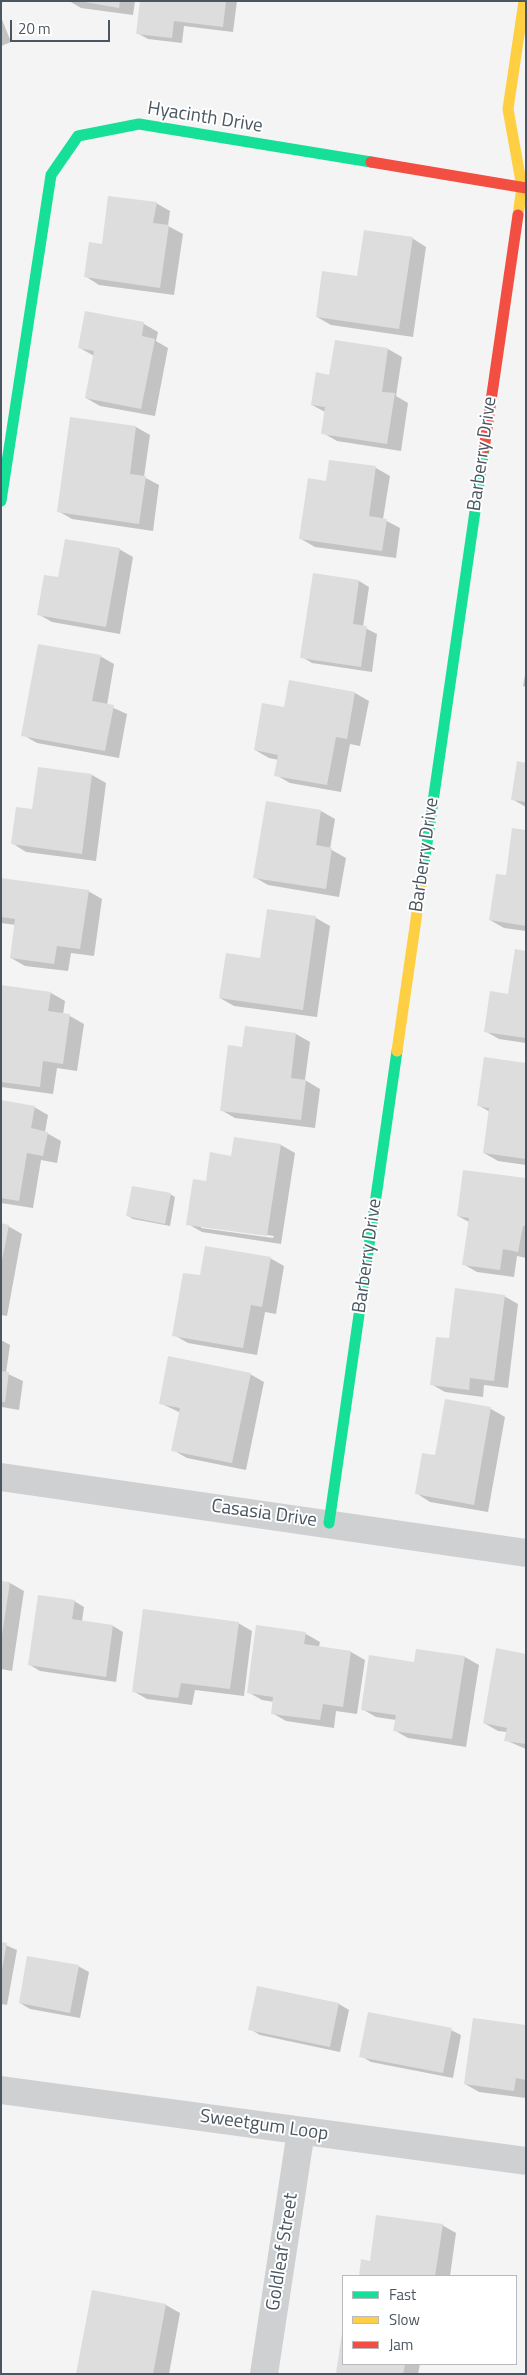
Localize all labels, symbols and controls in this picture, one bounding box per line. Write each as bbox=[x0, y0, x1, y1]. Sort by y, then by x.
scale bar bbox=[12, 10, 112, 42]
text: 20 m bbox=[18, 17, 51, 40]
street label: Hyacinth Drive bbox=[146, 98, 264, 138]
street label: Barberry Drive bbox=[464, 395, 502, 513]
street label: Barberry Drive bbox=[406, 796, 444, 914]
street label: Barberry Drive bbox=[349, 1197, 387, 1315]
street label: Casasia Drive bbox=[210, 1495, 318, 1533]
street label: Sweetgum Loop bbox=[198, 2106, 330, 2146]
street label: Goldleaf Street bbox=[262, 2191, 304, 2313]
legend bbox=[342, 2275, 517, 2365]
text: Fast bbox=[389, 2283, 416, 2306]
text: Slow bbox=[389, 2308, 420, 2331]
text: Jam bbox=[389, 2333, 413, 2356]

